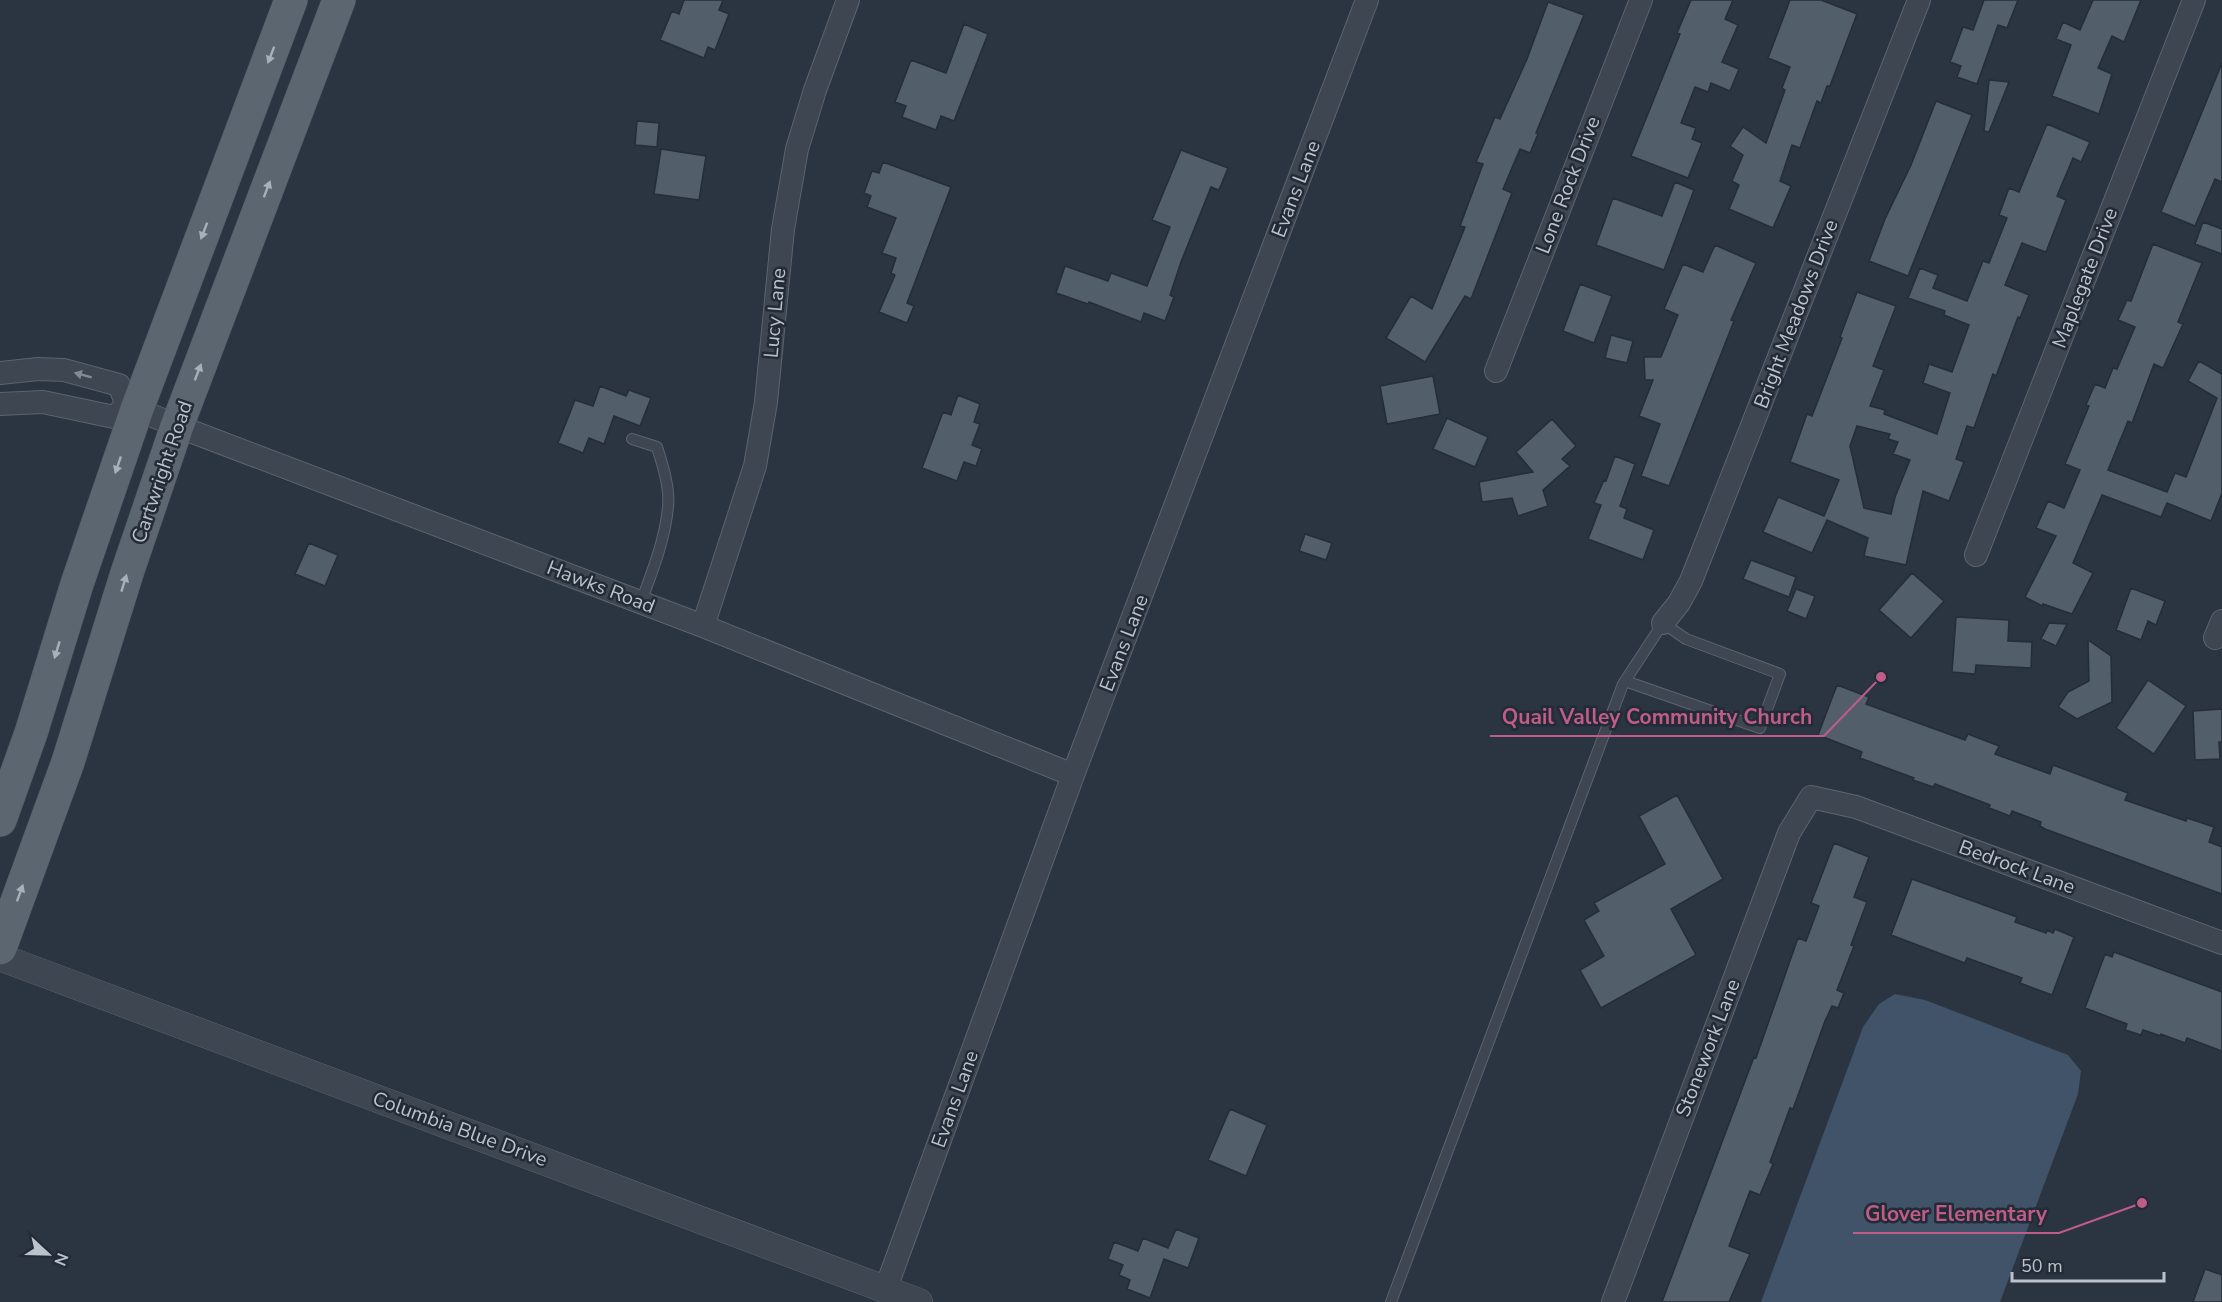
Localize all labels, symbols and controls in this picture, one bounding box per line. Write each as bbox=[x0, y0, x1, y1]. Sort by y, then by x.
one-way arrow bbox=[265, 46, 275, 64]
street label: Lone Rock Drive bbox=[1529, 112, 1607, 258]
street label: Evans Lane bbox=[1265, 137, 1327, 241]
one-way arrow bbox=[262, 180, 272, 198]
street label: Maplegate Drive bbox=[2046, 204, 2124, 352]
street label: Bright Meadows Drive bbox=[1748, 216, 1844, 412]
one-way arrow bbox=[199, 222, 209, 240]
street label: Lucy Lane bbox=[758, 267, 792, 359]
one-way arrow bbox=[194, 363, 203, 381]
one-way arrow bbox=[74, 370, 92, 380]
street label: Cartwright Road bbox=[125, 397, 199, 547]
one-way arrow bbox=[113, 456, 122, 474]
street label: Hawks Road bbox=[543, 554, 659, 620]
one-way arrow bbox=[119, 574, 129, 592]
street label: Evans Lane bbox=[1093, 591, 1155, 695]
one-way arrow bbox=[52, 641, 61, 659]
callout: Quail Valley Community Church bbox=[1490, 697, 1824, 736]
text: Quail Valley Community Church bbox=[1502, 703, 1812, 731]
street label: Bedrock Lane bbox=[1955, 833, 2079, 901]
one-way arrow bbox=[15, 884, 25, 902]
street label: Stonework Lane bbox=[1669, 975, 1747, 1121]
street label: Evans Lane bbox=[925, 1047, 985, 1151]
street label: Columbia Blue Drive bbox=[369, 1085, 551, 1173]
callout: Glover Elementary bbox=[1853, 1194, 2059, 1233]
text: Glover Elementary bbox=[1865, 1200, 2048, 1228]
north arrow bbox=[18, 1224, 78, 1284]
scale bar bbox=[2012, 1245, 2164, 1283]
text: N bbox=[49, 1250, 73, 1269]
text: 50 m bbox=[2021, 1254, 2063, 1278]

